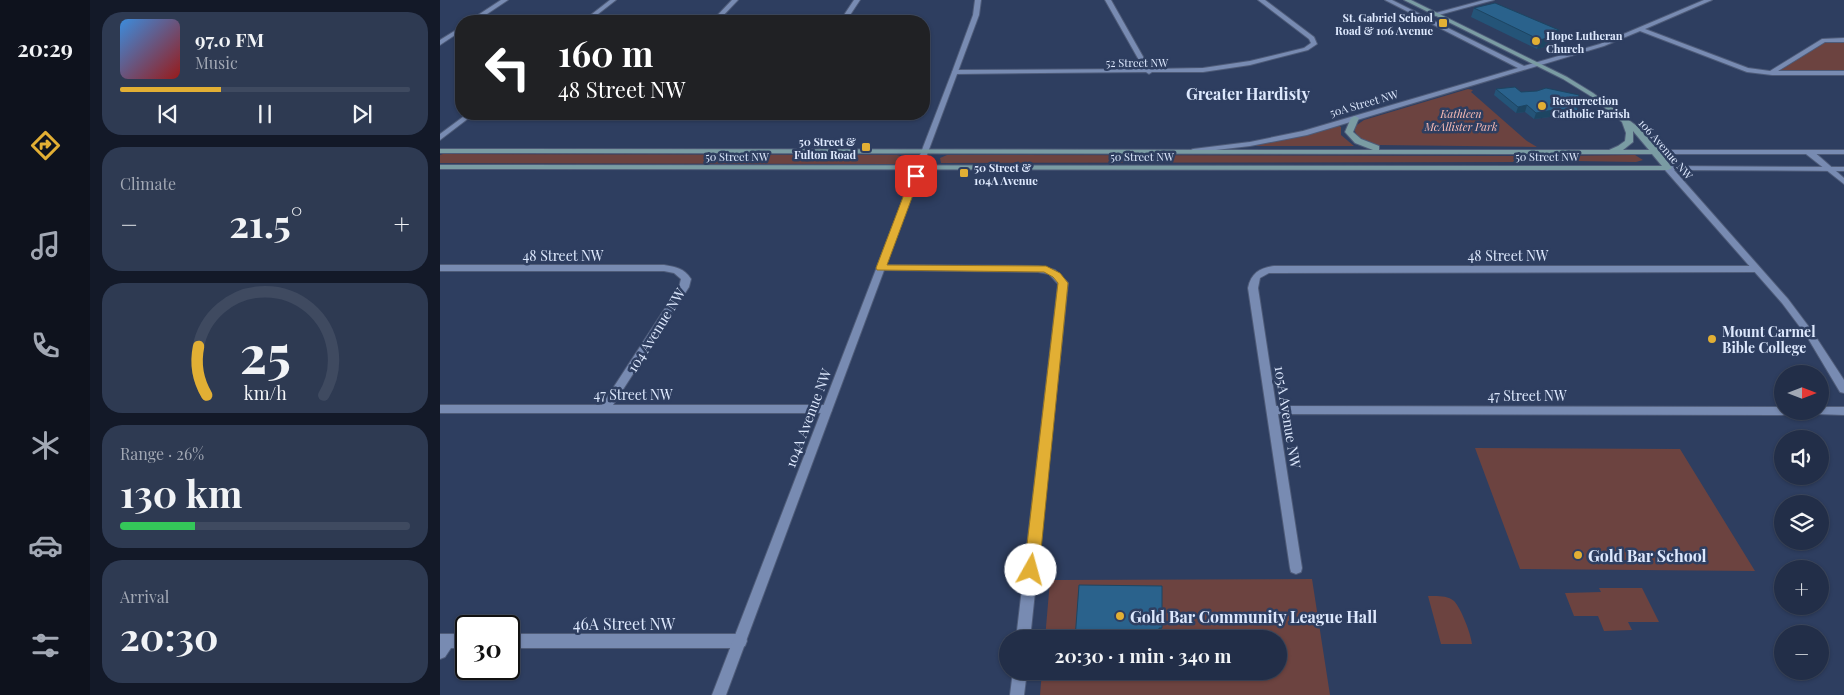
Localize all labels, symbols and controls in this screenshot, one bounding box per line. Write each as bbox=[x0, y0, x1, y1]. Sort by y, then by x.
place label: St. Gabriel School Road & 106 Avenue bbox=[1335, 10, 1434, 38]
marker: St. Gabriel School Road & 106 Avenue bbox=[1437, 17, 1449, 29]
text: 97.0 FM bbox=[195, 26, 264, 52]
place label: Hope Lutheran Church bbox=[1546, 28, 1623, 56]
text: 160 m bbox=[558, 29, 653, 76]
text: 20:29 bbox=[17, 33, 73, 63]
icon: left bbox=[475, 35, 540, 100]
marker: Hope Lutheran Church bbox=[1530, 35, 1542, 47]
text: Music bbox=[195, 52, 238, 73]
street label: 52 Street NW bbox=[1106, 55, 1168, 70]
text: 48 Street NW bbox=[558, 74, 685, 104]
district label: Greater Hardisty bbox=[1186, 83, 1311, 104]
street label: 50A Street NW bbox=[1328, 86, 1400, 120]
place label: Resurrection Catholic Parish bbox=[1552, 93, 1630, 121]
icon: previous bbox=[154, 100, 182, 128]
icon: pause bbox=[251, 100, 279, 128]
icon: next bbox=[348, 100, 376, 128]
marker: Resurrection Catholic Parish bbox=[1536, 100, 1548, 112]
park label: Kathleen McAllister Park bbox=[1424, 106, 1498, 134]
street label: 106 Avenue NW bbox=[1636, 116, 1696, 182]
icon: directions bbox=[28, 128, 63, 163]
place label: 50 Street & Fulton Road bbox=[794, 134, 856, 162]
marker: 50 Street & Fulton Road bbox=[860, 141, 872, 153]
street label: 50 Street NW bbox=[705, 149, 769, 164]
street label: 50 Street NW bbox=[1110, 149, 1174, 164]
street label: 50 Street NW bbox=[1515, 149, 1579, 164]
pin bbox=[895, 155, 937, 197]
place label: 50 Street & 104A Avenue bbox=[974, 160, 1038, 188]
icon: arrive bbox=[902, 162, 930, 190]
marker: 50 Street & 104A Avenue bbox=[958, 167, 970, 179]
text: Climate bbox=[120, 173, 176, 194]
text: 21.5° bbox=[229, 197, 302, 248]
text: − bbox=[120, 205, 138, 242]
text: + bbox=[394, 205, 410, 242]
icon: music bbox=[28, 228, 63, 263]
street label: 48 Street NW bbox=[522, 246, 604, 265]
street label: 48 Street NW bbox=[1467, 246, 1549, 265]
street label: 104 Avenue NW bbox=[623, 284, 690, 376]
text: 25 bbox=[239, 318, 291, 387]
place label: Mount Carmel Bible College bbox=[1722, 322, 1816, 357]
icon: phone bbox=[28, 328, 63, 363]
marker: Mount Carmel Bible College bbox=[1706, 333, 1718, 345]
street label: 105A Avenue NW bbox=[1271, 364, 1306, 470]
street label: 104A Avenue NW bbox=[780, 365, 836, 470]
north arrow bbox=[1774, 365, 1829, 420]
map controls bbox=[1774, 365, 1829, 680]
text: km/h bbox=[244, 381, 287, 404]
street label: 47 Street NW bbox=[593, 385, 673, 404]
street label: 47 Street NW bbox=[1487, 386, 1567, 405]
icon: climate bbox=[28, 428, 63, 463]
button: sound bbox=[1774, 430, 1829, 485]
text: Range · 26% bbox=[120, 443, 204, 464]
text: 130 km bbox=[120, 467, 242, 518]
button: layers bbox=[1774, 495, 1829, 550]
icon: car bbox=[28, 528, 63, 563]
position arrow bbox=[1004, 543, 1056, 595]
place label: Gold Bar School bbox=[1588, 545, 1707, 566]
marker: Gold Bar School bbox=[1572, 549, 1584, 561]
button: + bbox=[1774, 560, 1829, 615]
text: Arrival bbox=[120, 586, 169, 607]
place label: Gold Bar Community League Hall bbox=[1130, 606, 1377, 627]
text: 20:30 bbox=[120, 610, 218, 661]
marker: Gold Bar Community League Hall bbox=[1114, 610, 1126, 622]
street label: 46A Street NW bbox=[573, 613, 676, 634]
speed limit sign: 30 bbox=[455, 615, 520, 680]
button: − bbox=[1774, 625, 1829, 680]
icon: filters bbox=[28, 628, 63, 663]
text: 20:30 · 1 min · 340 m bbox=[1054, 642, 1232, 668]

